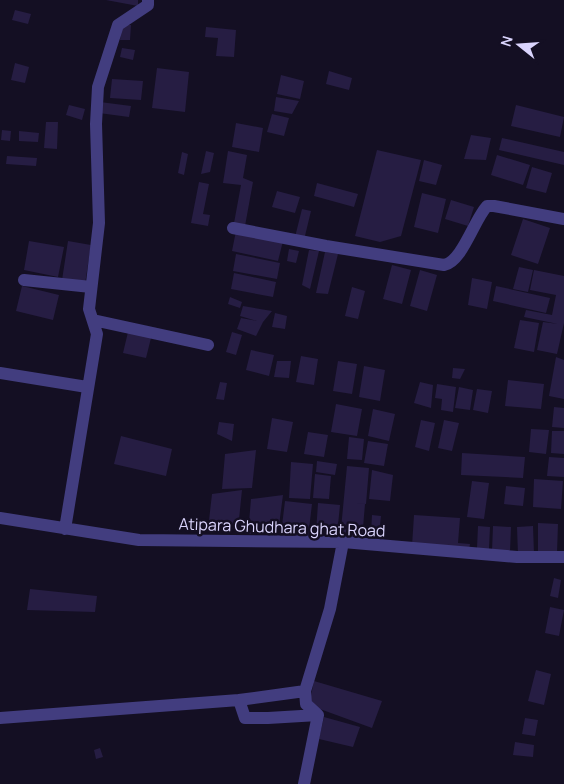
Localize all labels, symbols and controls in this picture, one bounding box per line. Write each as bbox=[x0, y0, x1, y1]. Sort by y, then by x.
north arrow bbox=[494, 20, 544, 70]
text: N bbox=[496, 33, 517, 49]
street label: Atipara Ghudhara ghat Road bbox=[178, 512, 386, 542]

